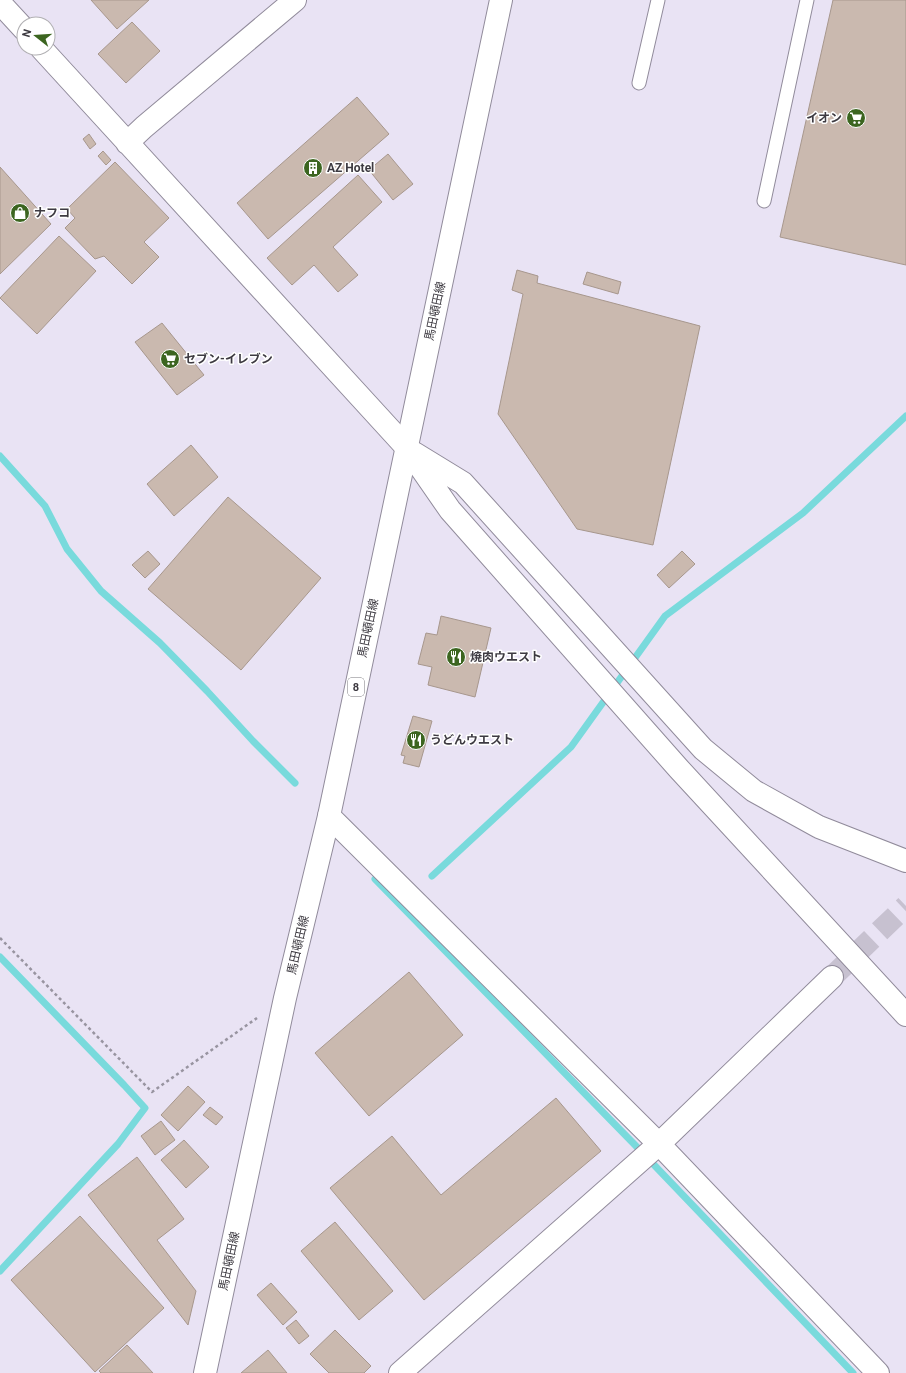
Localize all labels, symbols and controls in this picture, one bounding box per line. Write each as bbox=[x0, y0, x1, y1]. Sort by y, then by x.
north arrow bbox=[16, 16, 56, 56]
text: N bbox=[20, 27, 34, 39]
supermarket icon: イオン bbox=[845, 107, 867, 129]
place label: イオン bbox=[806, 111, 842, 125]
building icon: AZ Hotel bbox=[302, 157, 324, 179]
place label: AZ Hotel bbox=[327, 161, 374, 175]
shop icon: ナフコ bbox=[9, 202, 31, 224]
place label: ナフコ bbox=[34, 206, 70, 220]
street label: 馬田頓田線 bbox=[422, 280, 448, 342]
supermarket icon: セブン-イレブン bbox=[159, 348, 181, 370]
place label: セブン-イレブン bbox=[184, 352, 273, 366]
street label: 馬田頓田線 bbox=[355, 597, 381, 659]
restaurant icon: 焼肉ウエスト bbox=[445, 646, 467, 668]
place label: 焼肉ウエスト bbox=[470, 650, 542, 664]
road number: 8 bbox=[348, 678, 364, 696]
restaurant icon: うどんウエスト bbox=[405, 729, 427, 751]
place label: うどんウエスト bbox=[430, 733, 514, 747]
street label: 馬田頓田線 bbox=[284, 914, 312, 976]
street label: 馬田頓田線 bbox=[216, 1230, 242, 1292]

